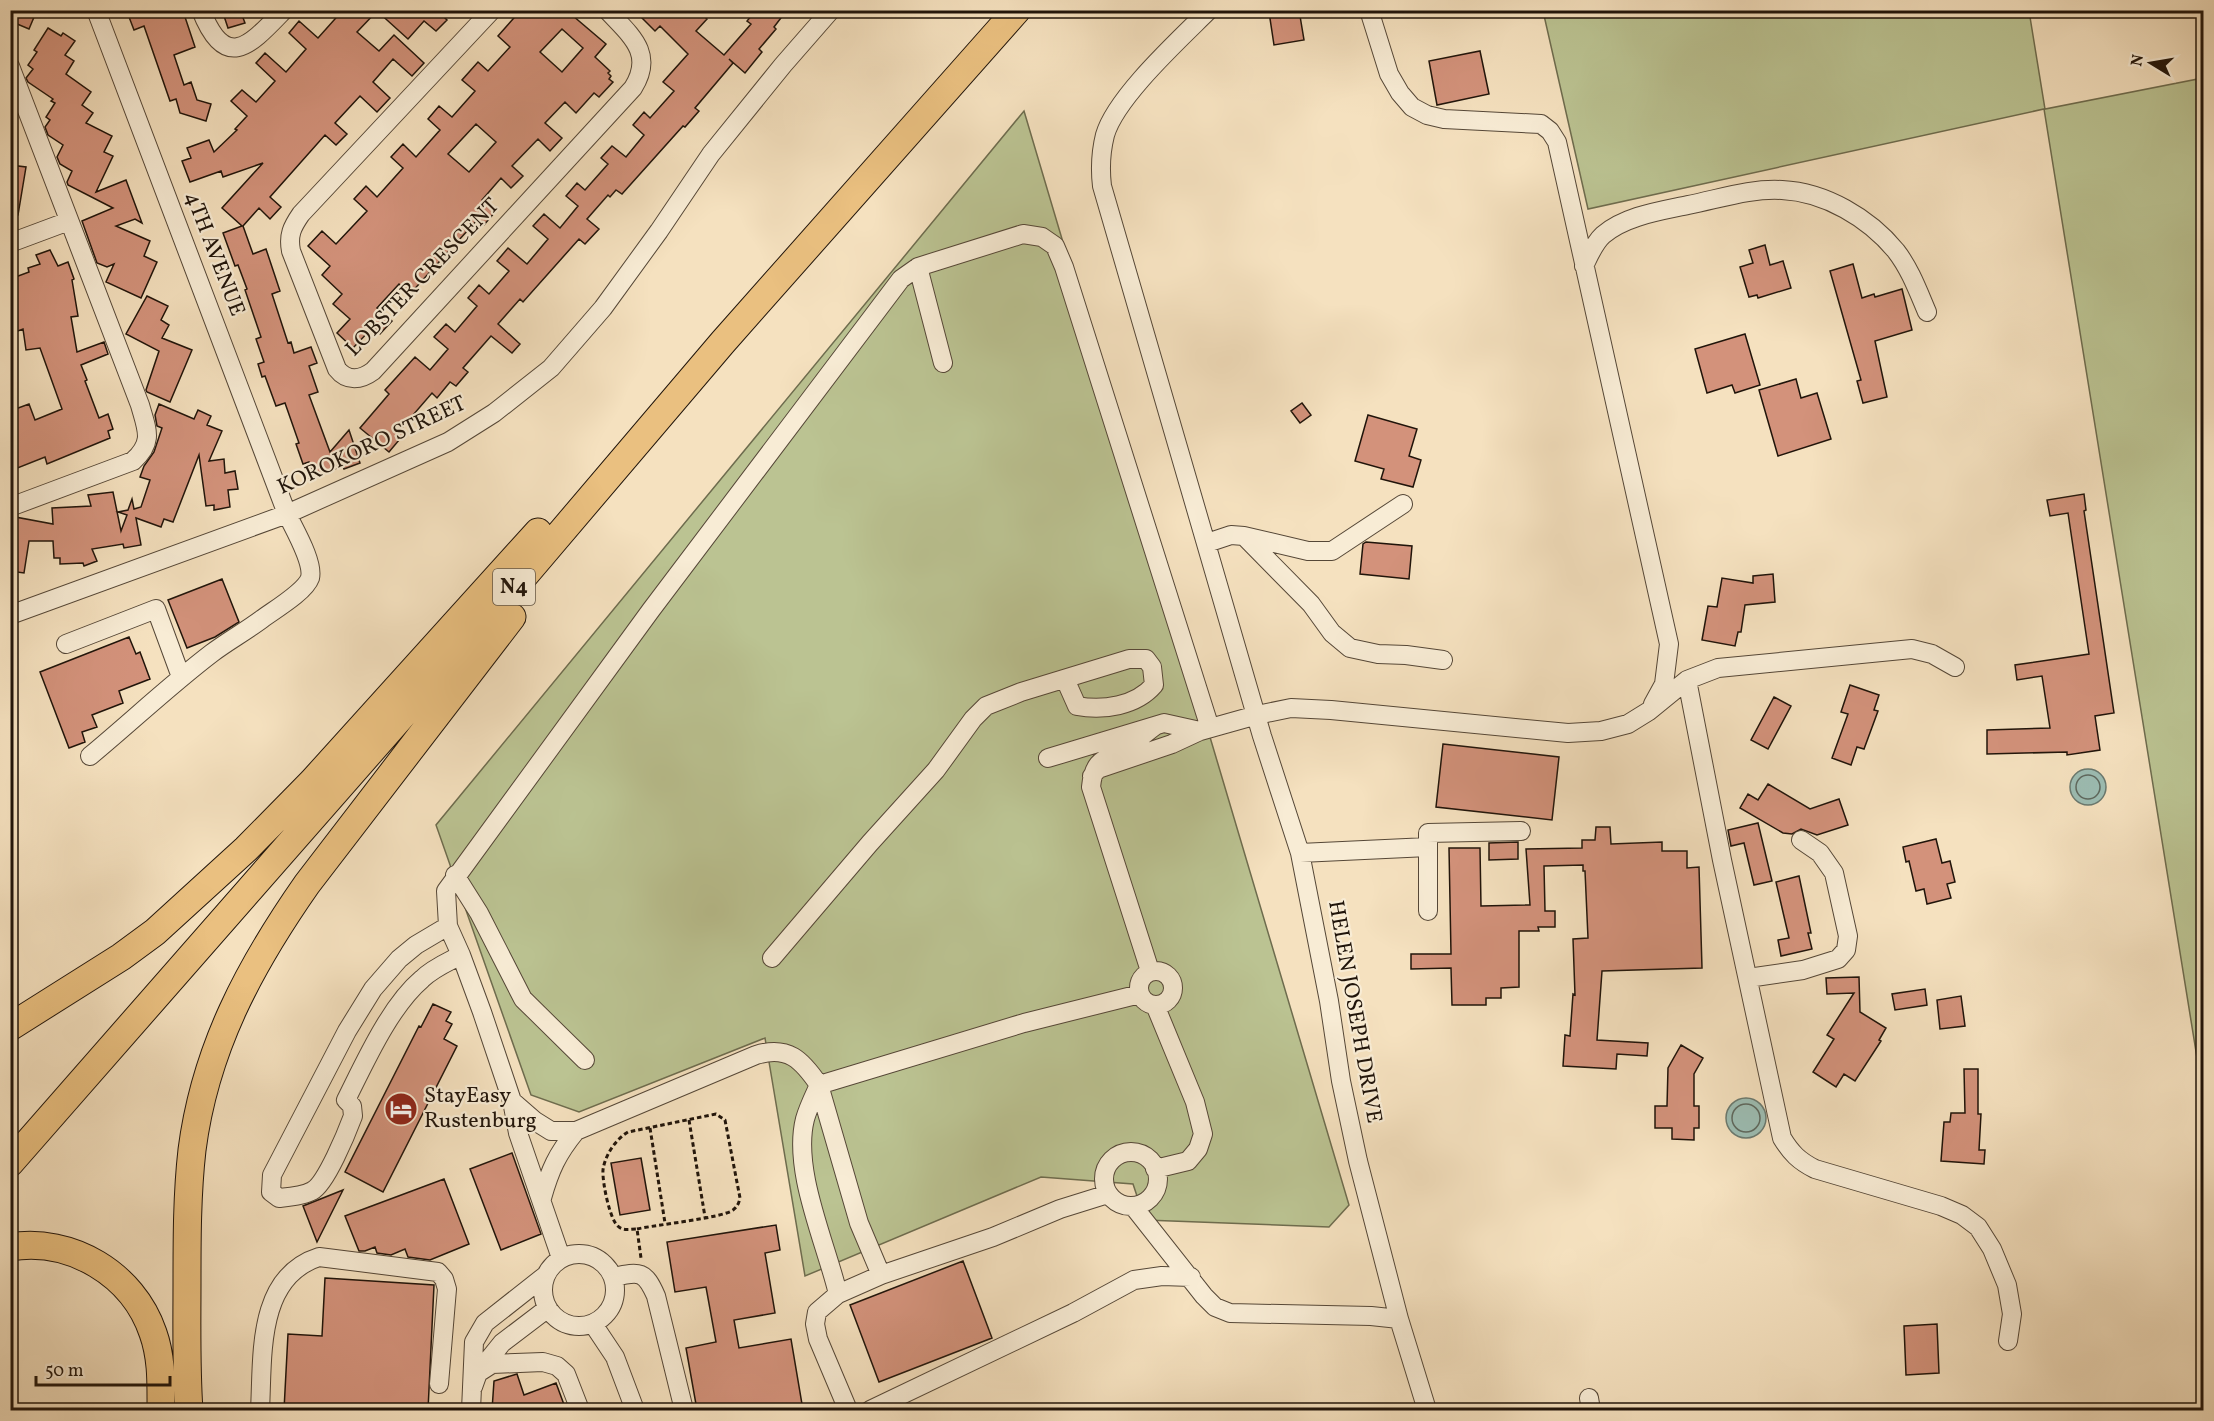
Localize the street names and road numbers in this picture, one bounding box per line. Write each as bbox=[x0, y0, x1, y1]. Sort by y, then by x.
street label: 4TH AVENUE bbox=[176, 187, 252, 321]
street label: LOBSTER CRESCENT bbox=[339, 192, 507, 364]
street label: KOROKORO STREET bbox=[273, 389, 471, 503]
road number: N4 bbox=[493, 569, 535, 605]
street label: HELEN JOSEPH DRIVE bbox=[1319, 898, 1389, 1126]

